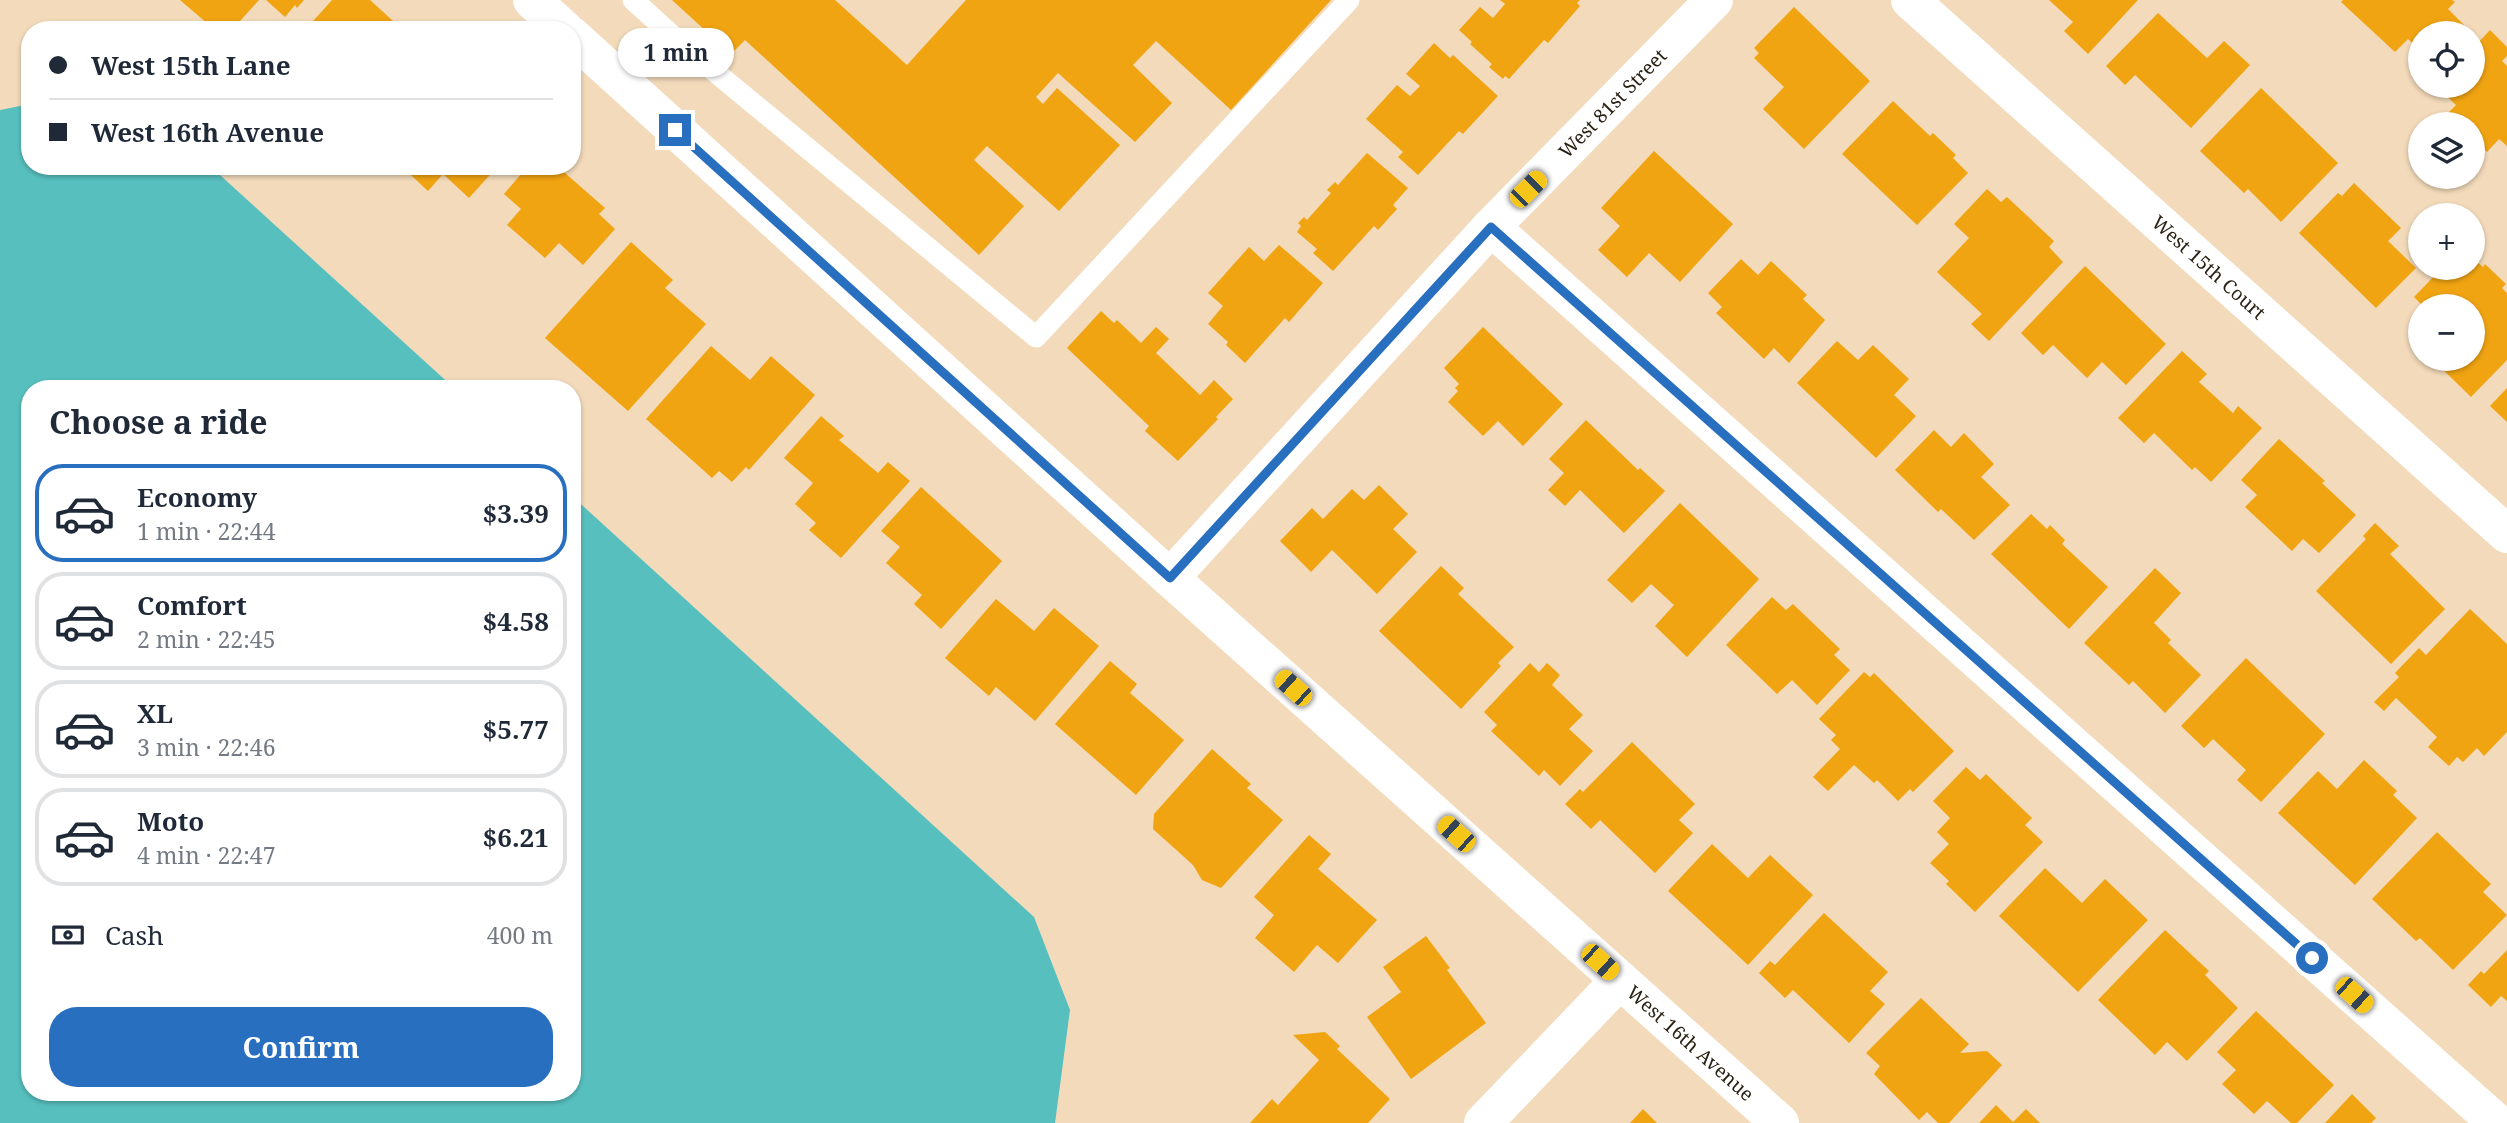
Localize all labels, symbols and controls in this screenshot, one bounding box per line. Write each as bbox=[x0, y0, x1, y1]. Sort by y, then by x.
map controls bbox=[2408, 21, 2485, 371]
button: locate bbox=[2408, 21, 2485, 98]
callout: 1 min bbox=[617, 29, 733, 78]
text: 1 min bbox=[643, 36, 709, 68]
street label: West 81st Street bbox=[1553, 43, 1672, 164]
text: West 15th Lane bbox=[91, 47, 291, 83]
button: layers bbox=[2408, 112, 2485, 189]
text: West 16th Avenue bbox=[91, 114, 324, 150]
route end bbox=[659, 114, 691, 146]
car bbox=[1506, 167, 1551, 211]
button: + bbox=[2408, 203, 2485, 280]
street label: West 15th Court bbox=[2146, 209, 2272, 325]
button: − bbox=[2408, 294, 2485, 371]
text: Choose a ride bbox=[49, 400, 268, 443]
text: Economy bbox=[137, 479, 257, 515]
icon: car bbox=[53, 482, 116, 545]
text: $3.39 bbox=[483, 495, 549, 531]
text: 1 min · 22:44 bbox=[137, 515, 275, 547]
text: Comfort bbox=[137, 587, 247, 623]
icon: car bbox=[53, 590, 116, 653]
text: $4.58 bbox=[483, 603, 549, 639]
text: 2 min · 22:45 bbox=[137, 623, 275, 655]
car bbox=[1271, 666, 1316, 710]
text: XL bbox=[137, 695, 173, 731]
icon: car bbox=[53, 698, 116, 761]
text: $5.77 bbox=[483, 711, 549, 747]
text: 3 min · 22:46 bbox=[137, 731, 275, 763]
text: Moto bbox=[137, 803, 204, 839]
icon: car bbox=[53, 806, 116, 869]
car bbox=[1434, 812, 1479, 856]
text: $6.21 bbox=[483, 819, 549, 855]
text: 4 min · 22:47 bbox=[137, 839, 275, 871]
icon: cash bbox=[49, 916, 87, 954]
text: Cash bbox=[105, 917, 164, 953]
text: 400 m bbox=[487, 919, 553, 951]
car bbox=[1578, 940, 1623, 984]
route start bbox=[2296, 942, 2328, 974]
car bbox=[2332, 973, 2377, 1017]
street label: West 16th Avenue bbox=[1621, 979, 1760, 1107]
button: Confirm bbox=[49, 1007, 553, 1087]

